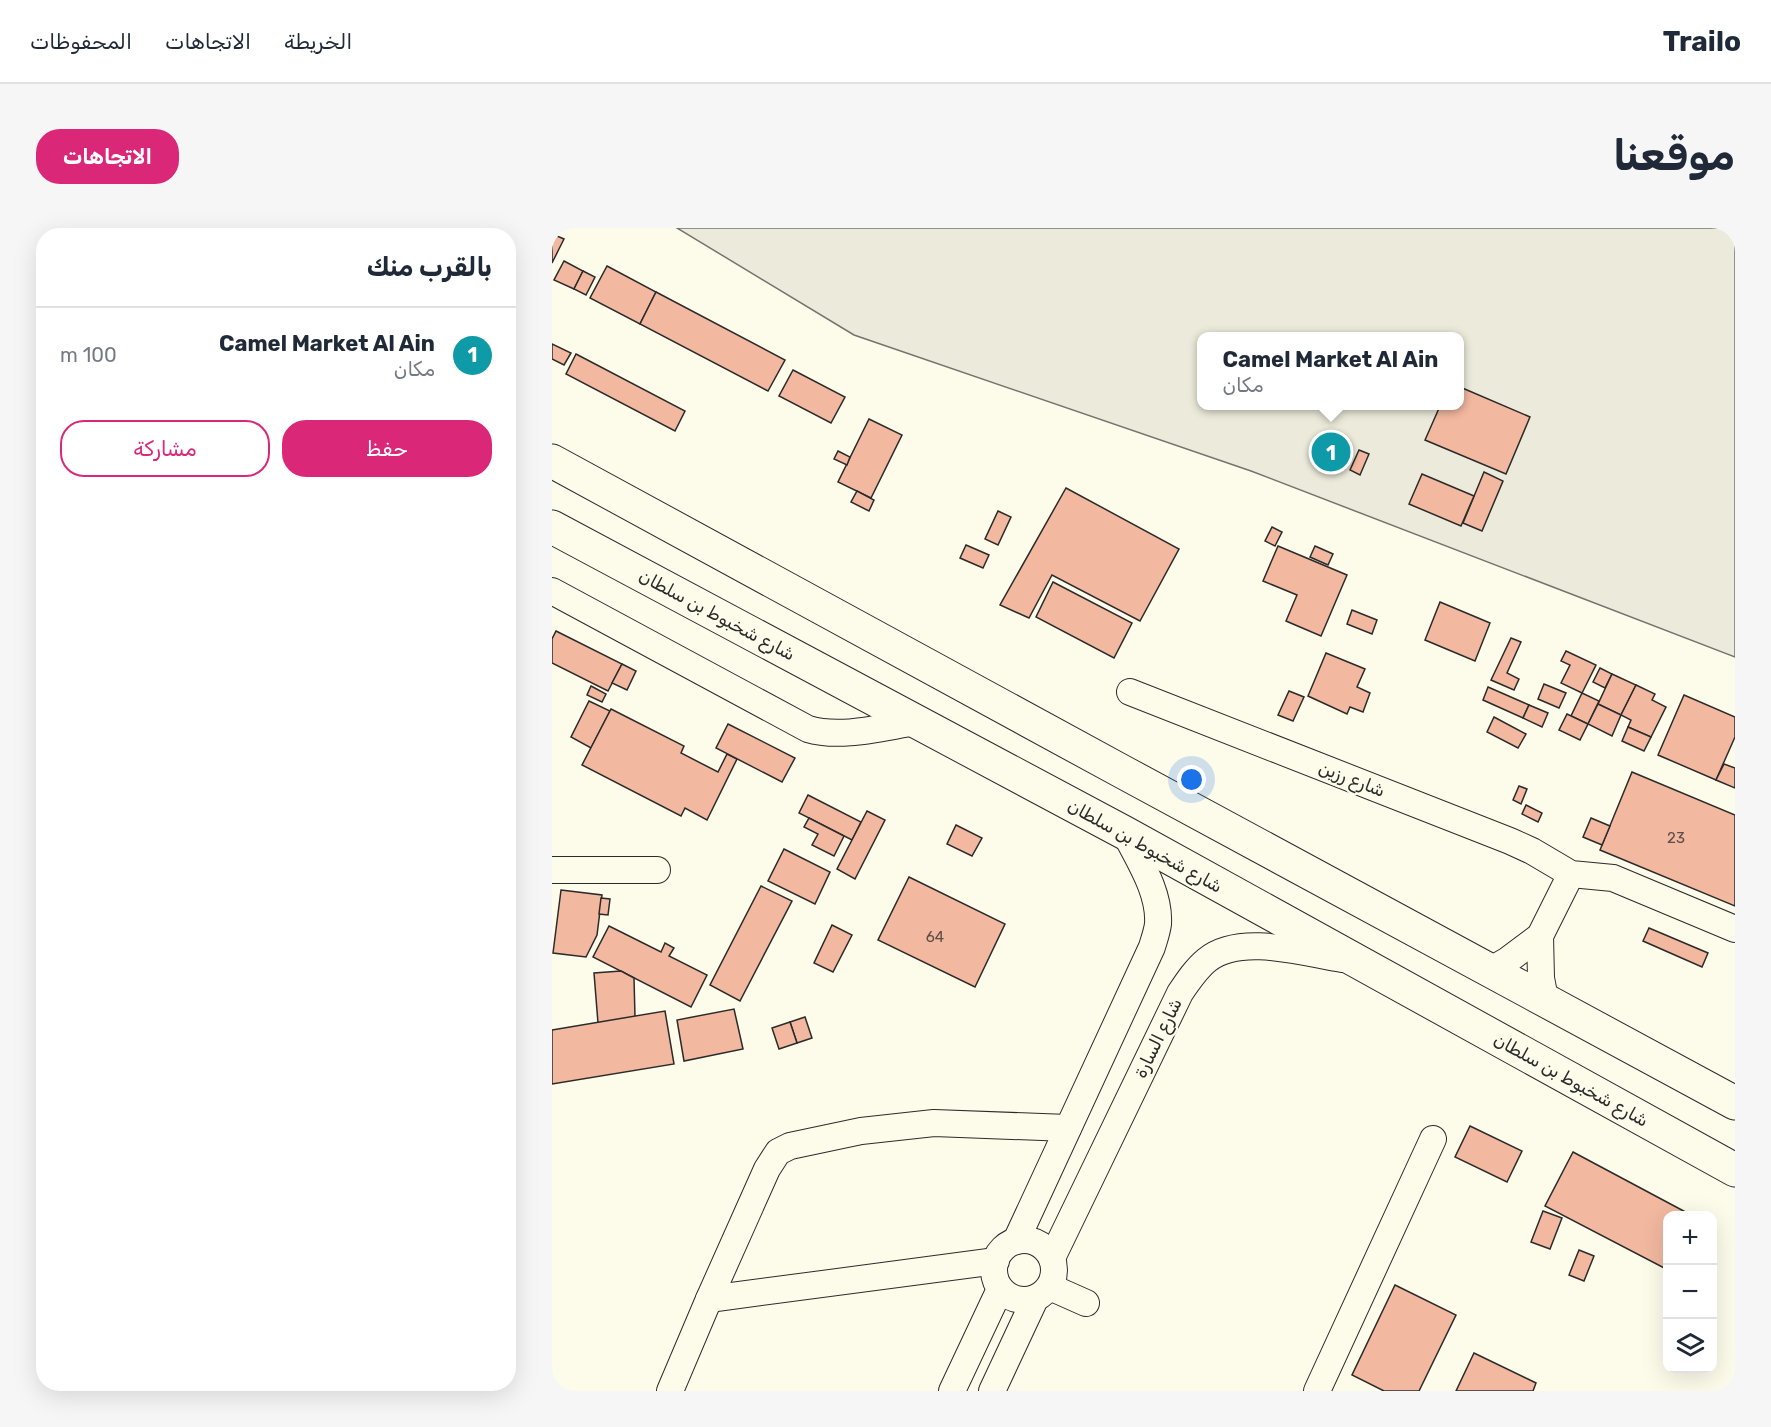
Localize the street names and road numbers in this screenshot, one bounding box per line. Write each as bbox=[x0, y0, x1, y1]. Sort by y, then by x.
street label: شارع شخبوط بن سلطان bbox=[635, 565, 799, 666]
street label: شارع رزين bbox=[1315, 756, 1388, 803]
street label: شارع شخبوط بن سلطان bbox=[1063, 794, 1226, 899]
street label: شارع السارة bbox=[1129, 994, 1188, 1082]
street label: شارع شخبوط بن سلطان bbox=[1489, 1028, 1652, 1133]

